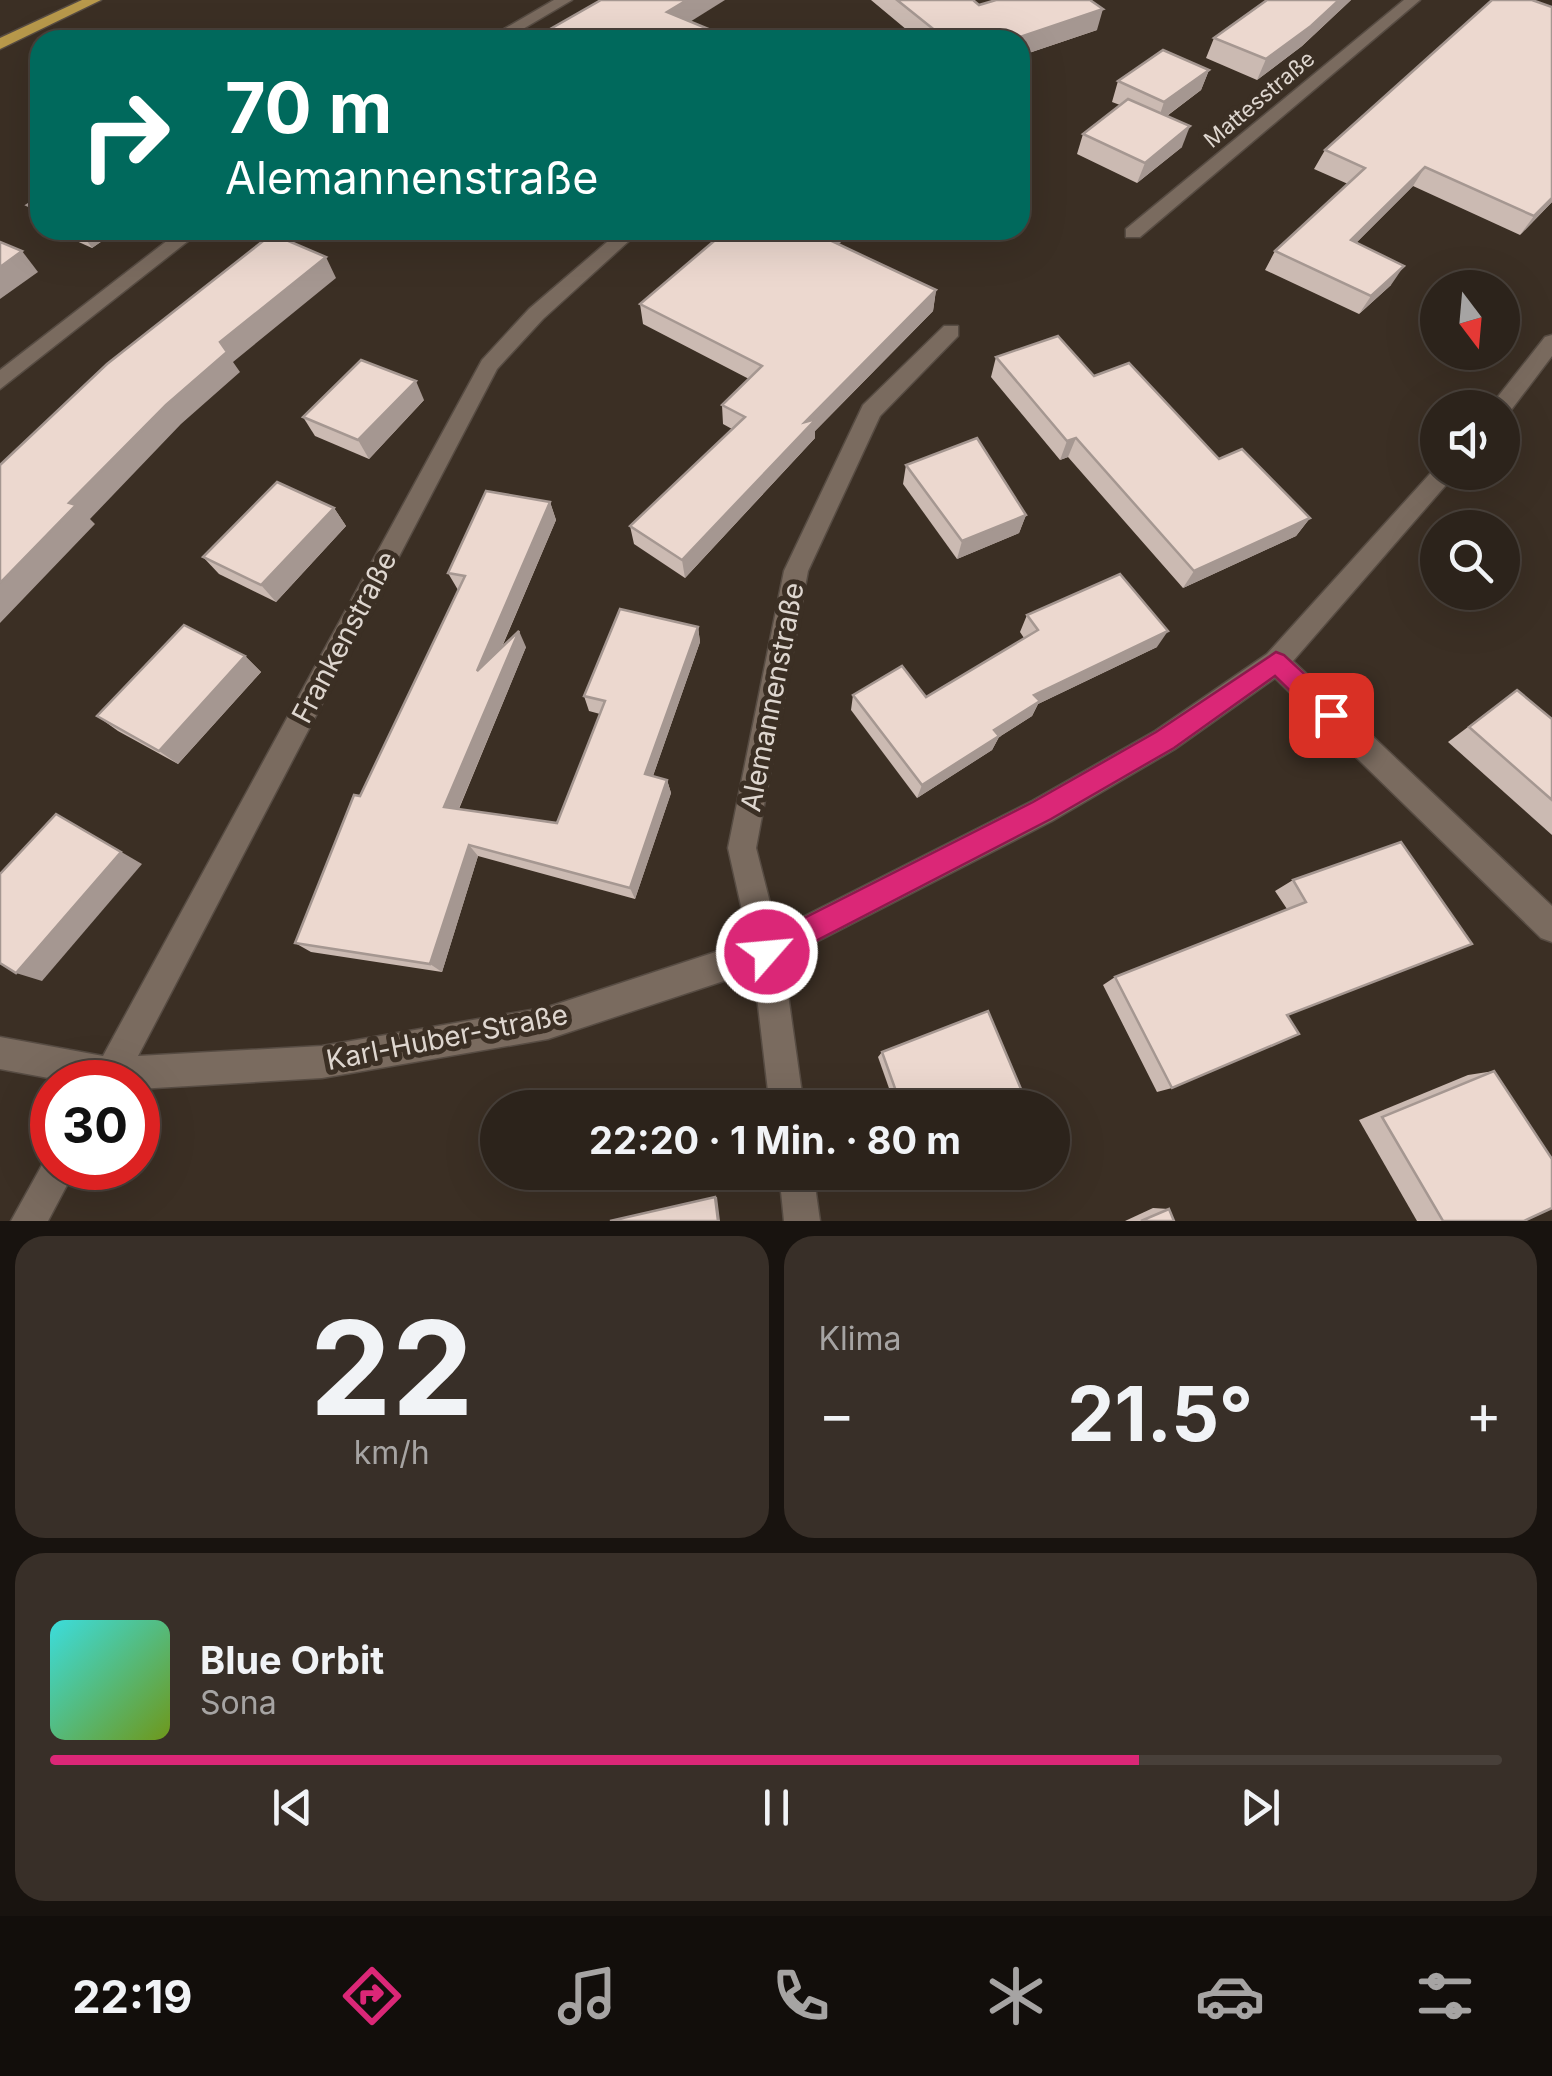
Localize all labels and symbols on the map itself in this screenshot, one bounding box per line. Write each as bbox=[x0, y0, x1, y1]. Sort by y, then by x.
street label: Mattesstraße bbox=[1198, 45, 1320, 153]
north arrow bbox=[1420, 270, 1520, 370]
street label: Frankenstraße bbox=[284, 545, 404, 729]
street label: Alemannenstraße bbox=[733, 580, 811, 814]
pin bbox=[1289, 673, 1374, 758]
position arrow bbox=[715, 900, 819, 1004]
street label: Karl-Huber-Straße bbox=[323, 997, 571, 1077]
speed limit sign: 30 bbox=[30, 1060, 160, 1190]

